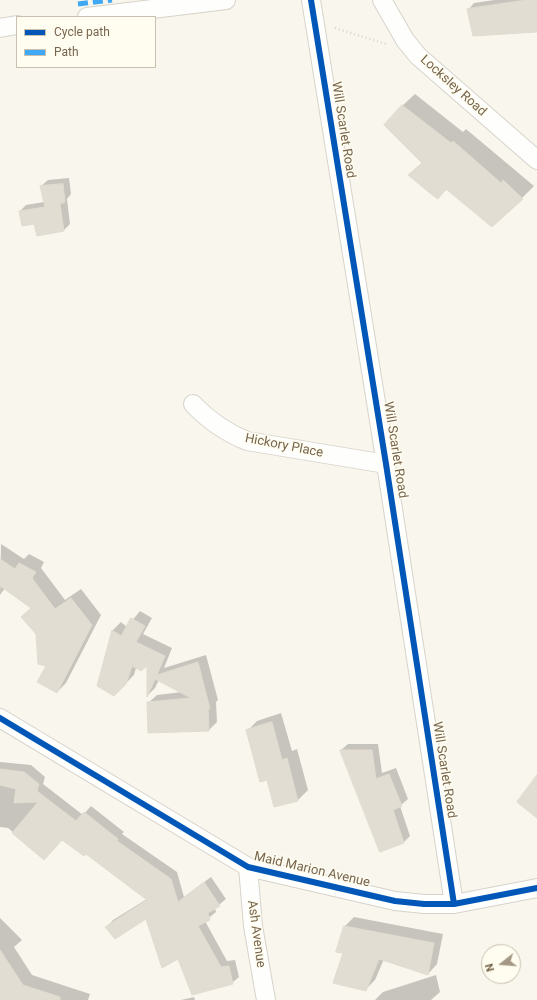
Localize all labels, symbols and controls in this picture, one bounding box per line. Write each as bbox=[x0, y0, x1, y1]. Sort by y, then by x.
legend bbox=[16, 16, 156, 68]
text: Cycle path bbox=[54, 25, 110, 39]
text: Path bbox=[54, 45, 79, 59]
street label: Locksley Road bbox=[417, 52, 489, 120]
street label: Will Scarlet Road bbox=[328, 81, 358, 179]
street label: Will Scarlet Road bbox=[380, 401, 410, 499]
street label: Hickory Place bbox=[244, 431, 324, 461]
street label: Will Scarlet Road bbox=[429, 721, 459, 819]
street label: Maid Marion Avenue bbox=[253, 849, 371, 891]
street label: Ash Avenue bbox=[244, 899, 268, 969]
north arrow bbox=[481, 944, 521, 984]
text: N bbox=[483, 962, 497, 973]

